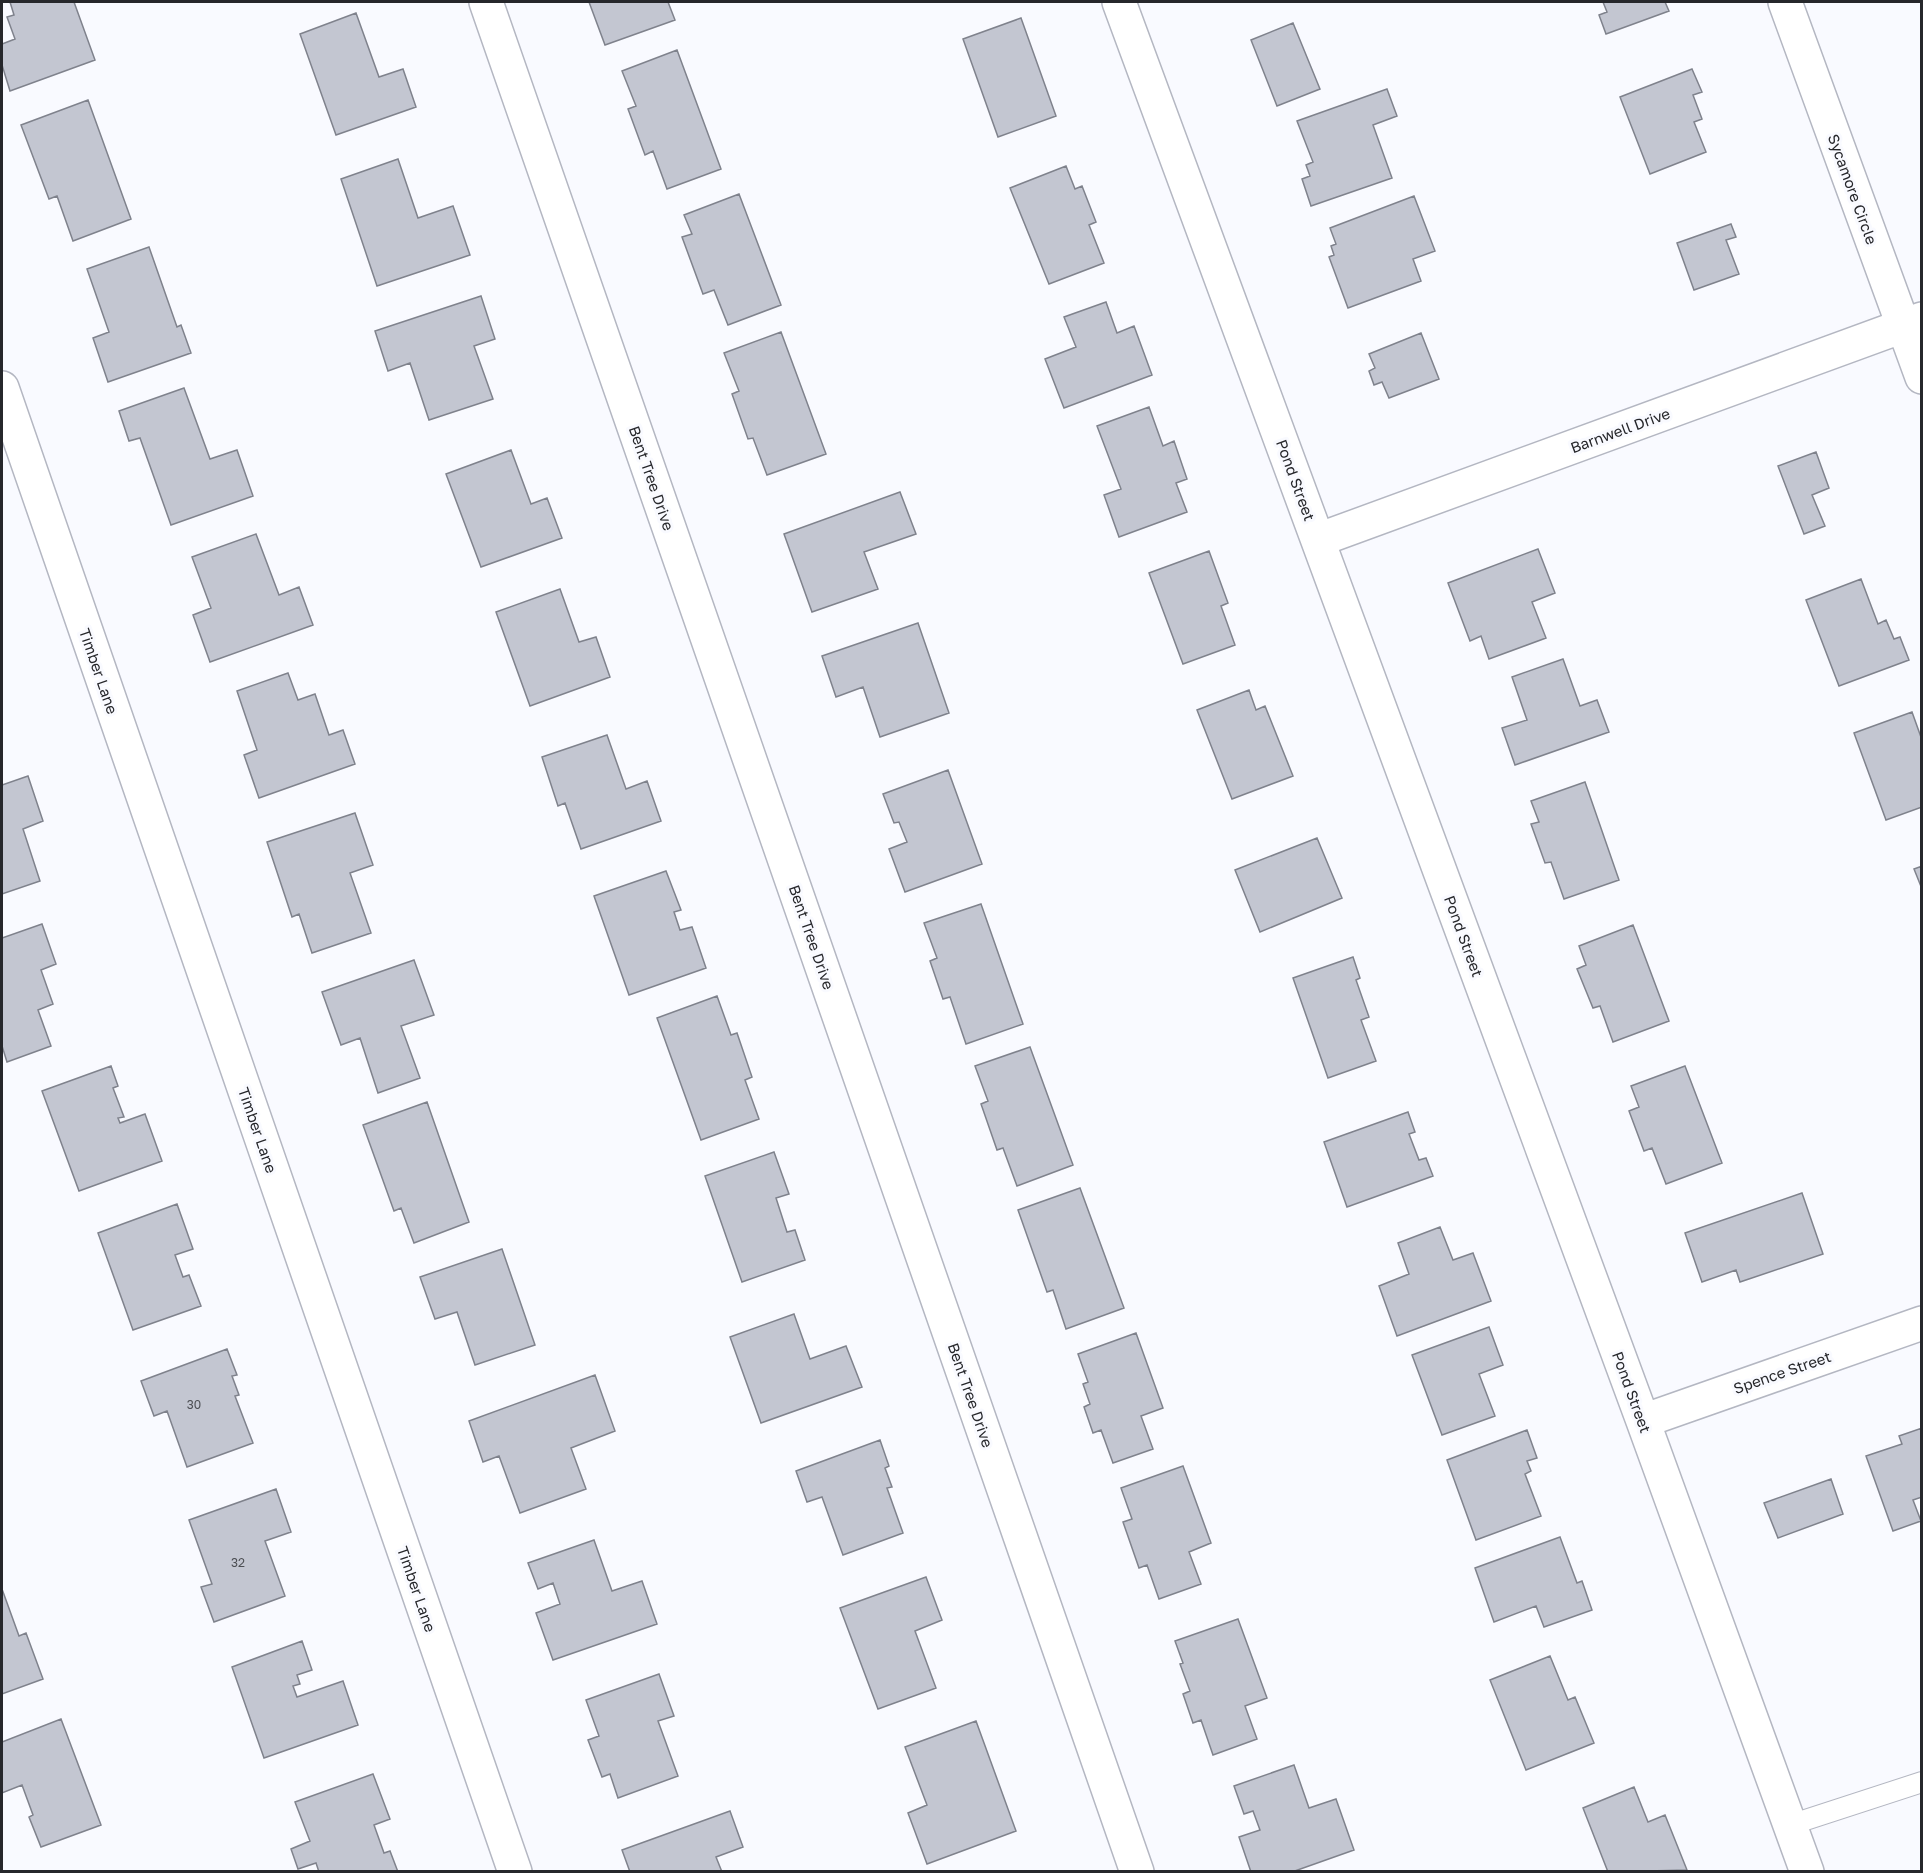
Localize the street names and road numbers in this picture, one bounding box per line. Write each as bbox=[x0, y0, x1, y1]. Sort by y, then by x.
street label: Sycamore Circle bbox=[1825, 131, 1881, 247]
street label: Barnwell Drive bbox=[1568, 404, 1673, 456]
street label: Bent Tree Drive bbox=[626, 423, 678, 533]
street label: Pond Street bbox=[1273, 437, 1319, 523]
street label: Timber Lane bbox=[76, 626, 122, 716]
street label: Bent Tree Drive bbox=[786, 882, 838, 992]
street label: Pond Street bbox=[1441, 893, 1487, 979]
street label: Timber Lane bbox=[235, 1085, 281, 1175]
street label: Bent Tree Drive bbox=[945, 1340, 997, 1450]
street label: Spence Street bbox=[1731, 1347, 1833, 1397]
street label: Pond Street bbox=[1609, 1349, 1655, 1435]
street label: Timber Lane bbox=[394, 1544, 440, 1634]

